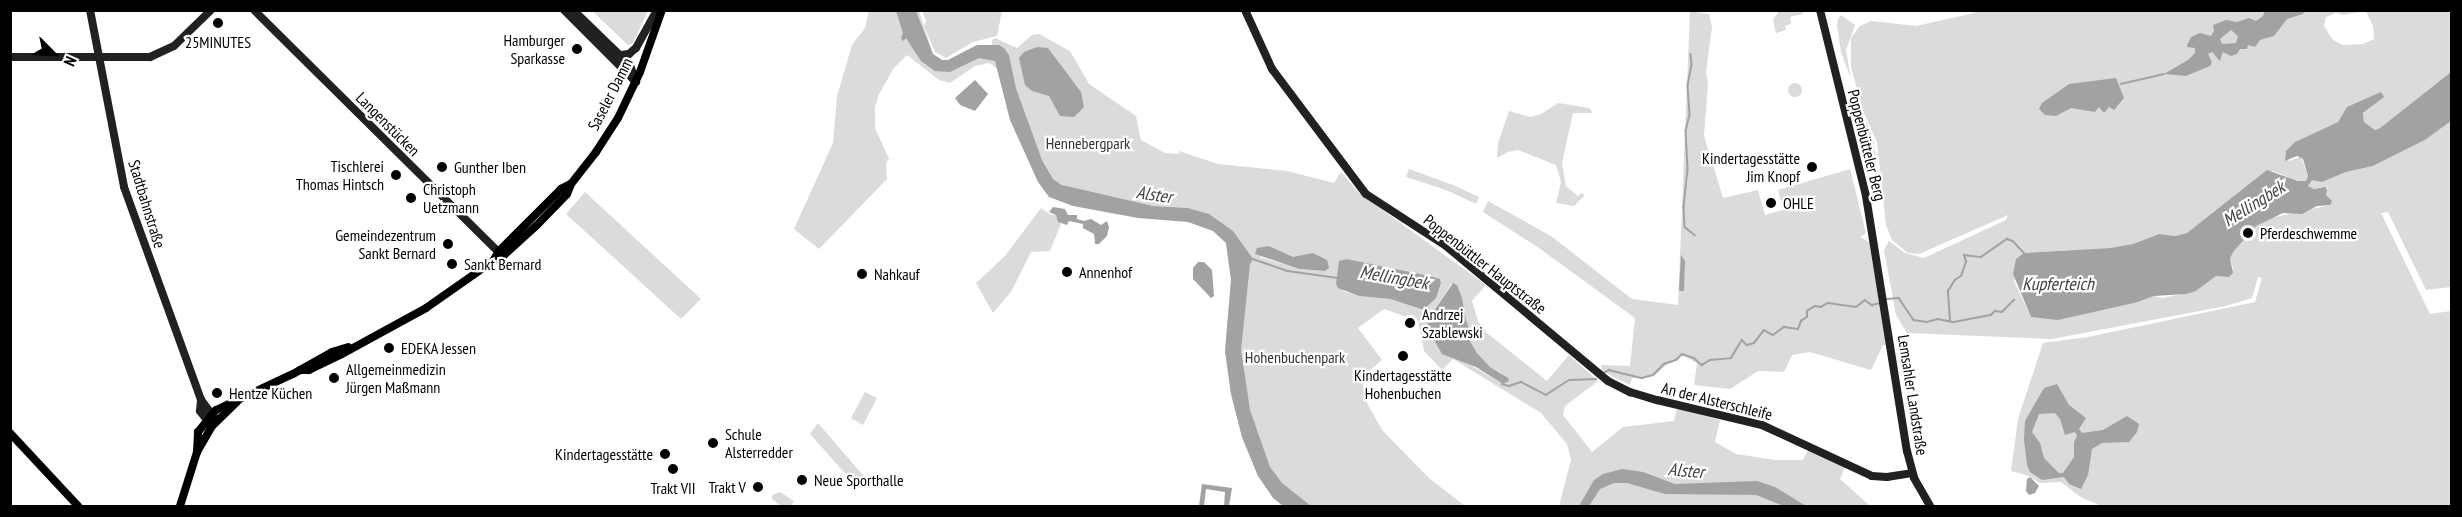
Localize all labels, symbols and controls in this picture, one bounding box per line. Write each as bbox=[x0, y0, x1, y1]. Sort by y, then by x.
marker: 25MINUTES bbox=[211, 16, 225, 30]
north arrow bbox=[24, 24, 84, 84]
place label: Hamburger Sparkasse bbox=[503, 30, 565, 68]
place label: 25MINUTES bbox=[185, 32, 251, 52]
marker: Hamburger Sparkasse bbox=[570, 42, 584, 56]
text: N bbox=[60, 53, 81, 69]
street label: Saseler Damm bbox=[584, 54, 636, 134]
street label: Poppenbütteler Berg bbox=[1844, 87, 1890, 203]
street label: Langenstücken bbox=[352, 88, 424, 160]
park label: Hennebergpark bbox=[1046, 133, 1130, 153]
place label: Kindertagesstätte Jim Knopf bbox=[1702, 148, 1800, 186]
place label: Tischlerei Thomas Hintsch bbox=[296, 156, 384, 194]
street label: Stadtbahnstraße bbox=[124, 157, 170, 251]
place label: Gunther Iben bbox=[454, 157, 526, 177]
marker: Gunther Iben bbox=[435, 160, 449, 174]
marker: Kindertagesstätte Jim Knopf bbox=[1805, 160, 1819, 174]
marker: Tischlerei Thomas Hintsch bbox=[389, 168, 403, 182]
water label: Mellingbek bbox=[2219, 177, 2289, 231]
place label: Christoph Uetzmann bbox=[423, 179, 479, 217]
water label: Alster bbox=[1135, 182, 1173, 208]
marker: Christoph Uetzmann bbox=[404, 191, 418, 205]
place label: OHLE bbox=[1783, 193, 1814, 213]
marker: OHLE bbox=[1764, 196, 1778, 210]
street label: Poppenbüttler Hauptstraße bbox=[1420, 210, 1550, 318]
place label: Pferdeschwemme bbox=[2260, 223, 2357, 243]
place label: Gemeindezentrum Sankt Bernard bbox=[335, 225, 436, 263]
marker: Pferdeschwemme bbox=[2241, 226, 2255, 240]
marker: Gemeindezentrum Sankt Bernard bbox=[441, 237, 455, 251]
place label: Sankt Bernard bbox=[464, 254, 542, 274]
marker: Sankt Bernard bbox=[445, 257, 459, 271]
water label: Mellingbek bbox=[1358, 261, 1430, 295]
place label: Annenhof bbox=[1079, 262, 1132, 282]
place label: Nahkauf bbox=[874, 264, 920, 284]
marker: Annenhof bbox=[1060, 265, 1074, 279]
marker: Nahkauf bbox=[855, 267, 869, 281]
water label: Kupferteich bbox=[2022, 273, 2094, 295]
place label: Andrzej Szablewski bbox=[1422, 304, 1483, 342]
marker: Andrzej Szablewski bbox=[1403, 316, 1417, 330]
street label: Lemsahler Landstraße bbox=[1894, 333, 1932, 457]
place label: EDEKA Jessen bbox=[401, 338, 477, 358]
marker: EDEKA Jessen bbox=[382, 341, 396, 355]
park label: Hohenbuchenpark bbox=[1245, 347, 1345, 367]
marker: Kindertagesstätte Hohenbuchen bbox=[1396, 349, 1410, 363]
place label: Allgemeinmedizin Jürgen Maßmann bbox=[346, 359, 446, 397]
place label: Kindertagesstätte Hohenbuchen bbox=[1354, 365, 1452, 403]
marker: Allgemeinmedizin Jürgen Maßmann bbox=[327, 371, 341, 385]
street label: An der Alsterschleife bbox=[1659, 378, 1775, 424]
place label: Hentze Küchen bbox=[229, 383, 312, 403]
marker: Hentze Küchen bbox=[210, 386, 224, 400]
place label: Schule Alsterredder bbox=[725, 424, 793, 462]
marker: Schule Alsterredder bbox=[706, 436, 720, 450]
place label: Kindertagesstätte bbox=[555, 444, 653, 464]
marker: Kindertagesstätte bbox=[658, 447, 672, 461]
water label: Alster bbox=[1667, 459, 1705, 483]
marker: Trakt VII bbox=[666, 462, 680, 476]
place label: Neue Sporthalle bbox=[814, 470, 904, 490]
marker: Neue Sporthalle bbox=[795, 473, 809, 487]
place label: Trakt V bbox=[708, 477, 746, 497]
place label: Trakt VII bbox=[650, 478, 696, 498]
marker: Trakt V bbox=[751, 480, 765, 494]

